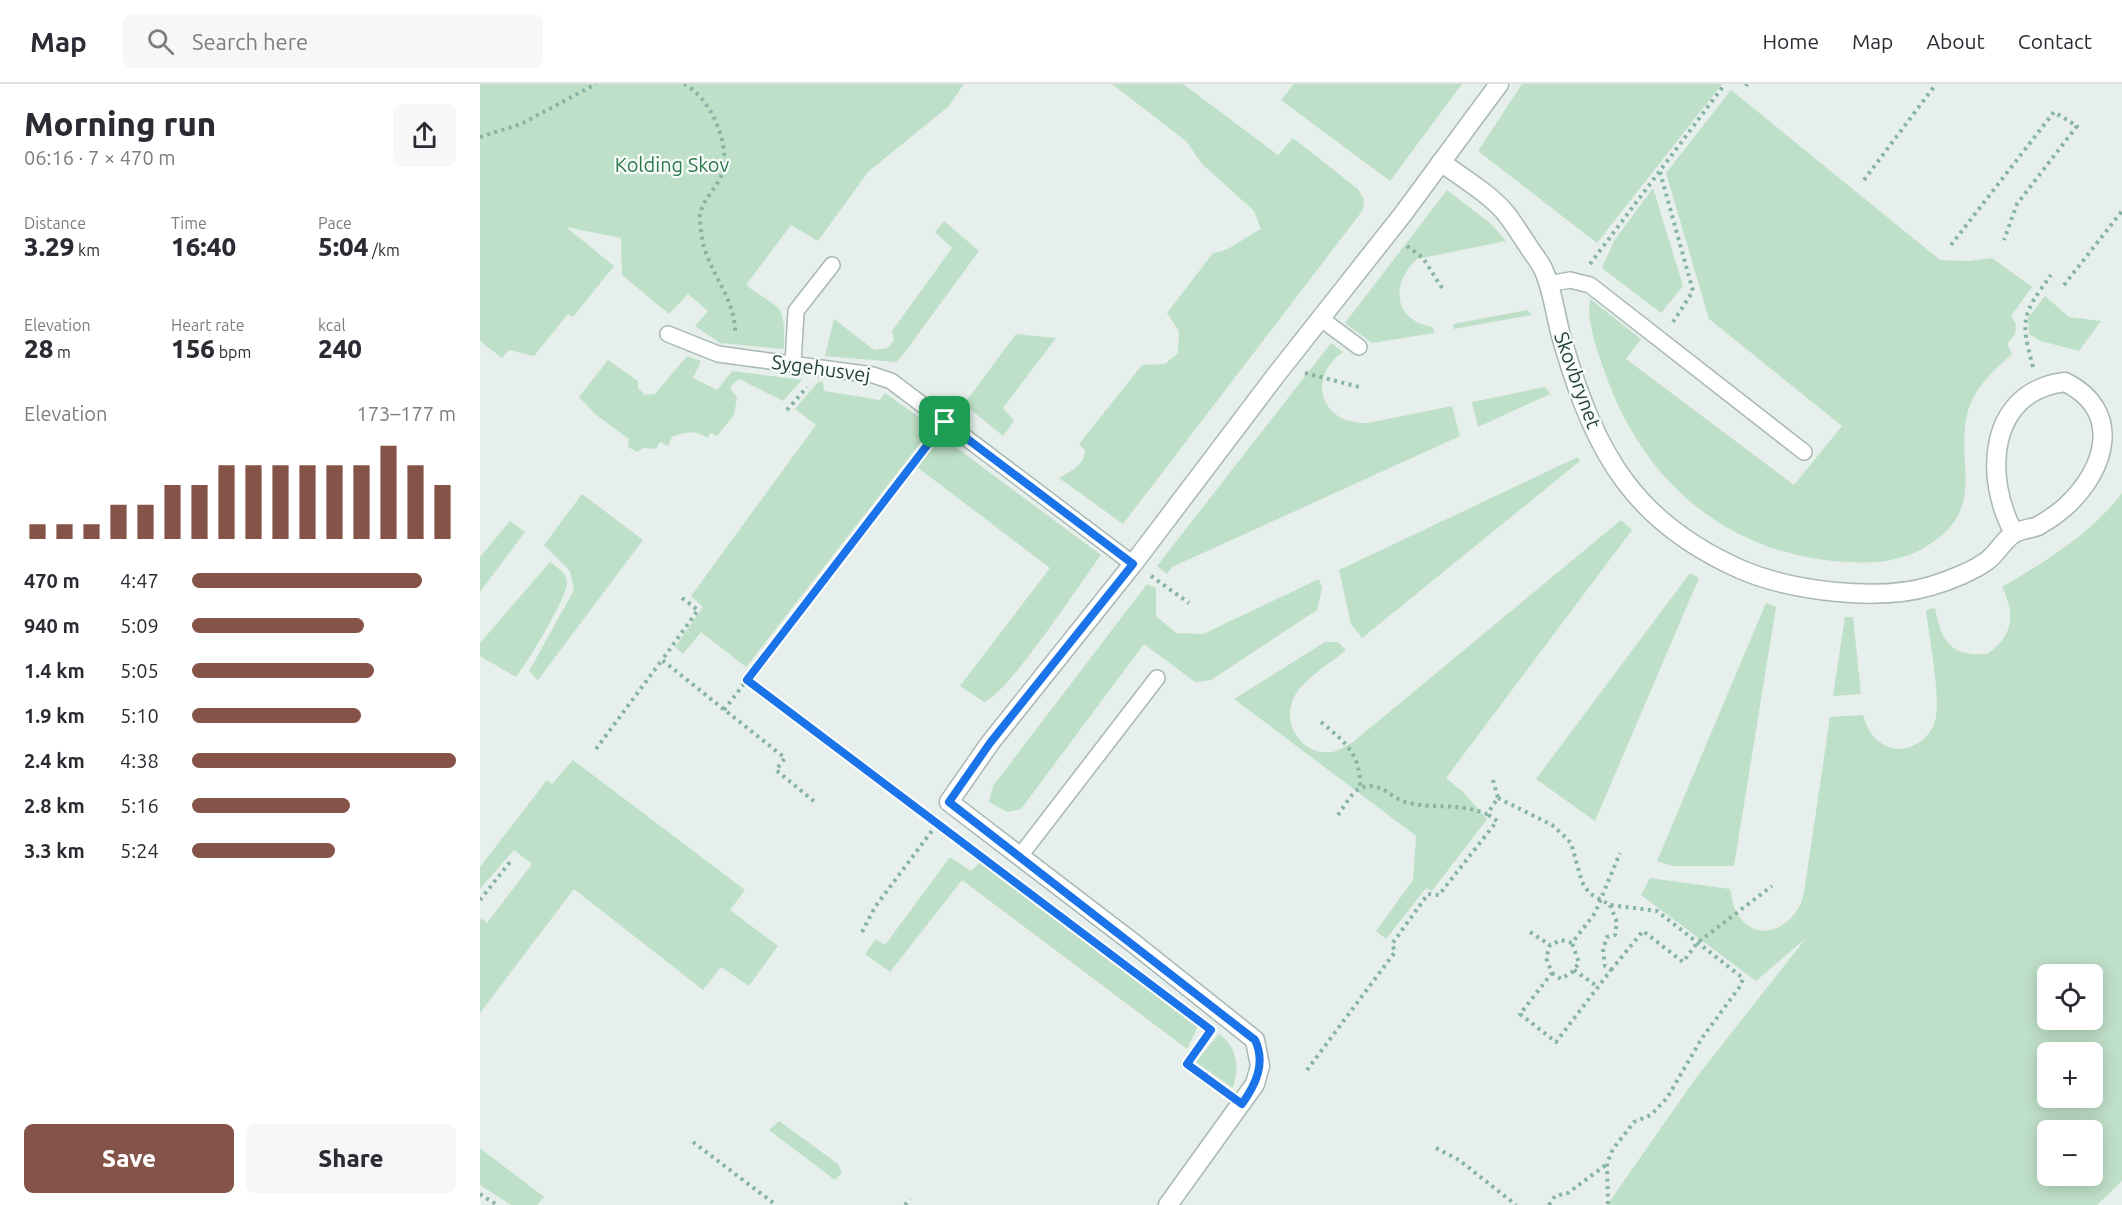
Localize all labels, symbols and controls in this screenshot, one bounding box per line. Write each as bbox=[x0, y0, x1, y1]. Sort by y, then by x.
search box bbox=[123, 14, 543, 68]
icon: search bbox=[144, 25, 177, 58]
text: Map bbox=[30, 26, 87, 57]
text: Search here bbox=[192, 29, 308, 54]
text: Home bbox=[1762, 29, 1819, 53]
text: Map bbox=[1852, 29, 1893, 53]
text: About bbox=[1926, 29, 1985, 53]
text: Contact bbox=[2018, 29, 2092, 53]
button: share bbox=[393, 104, 456, 167]
text: Morning run bbox=[24, 105, 216, 142]
text: 06:16 · 7 × 470 m bbox=[24, 146, 176, 169]
park label: Kolding Skov bbox=[615, 153, 729, 176]
text: Distance bbox=[24, 214, 86, 232]
text: Time bbox=[171, 214, 207, 232]
text: Pace bbox=[318, 214, 352, 232]
text: 3.29 bbox=[24, 232, 74, 261]
text: 16:40 bbox=[171, 232, 236, 261]
text: 5:04 bbox=[318, 232, 368, 261]
text: km bbox=[74, 241, 100, 259]
text: /km bbox=[368, 241, 400, 259]
text: Elevation bbox=[24, 316, 91, 334]
text: Heart rate bbox=[171, 316, 245, 334]
text: kcal bbox=[318, 316, 346, 334]
street label: Skovbrynet bbox=[1550, 328, 1606, 432]
text: 28 bbox=[24, 334, 53, 363]
text: 156 bbox=[171, 334, 215, 363]
text: 240 bbox=[318, 334, 362, 363]
text: m bbox=[53, 343, 71, 361]
text: bpm bbox=[215, 343, 251, 361]
street label: Sygehusvej bbox=[770, 350, 872, 386]
pin bbox=[919, 396, 970, 447]
text: Elevation bbox=[24, 402, 107, 425]
text: 173–177 m bbox=[357, 402, 456, 425]
icon: arrive bbox=[928, 405, 961, 438]
text: 470 m bbox=[24, 569, 80, 592]
text: 4:47 bbox=[120, 569, 159, 592]
text: 940 m bbox=[24, 614, 80, 637]
text: 5:09 bbox=[120, 614, 159, 637]
text: 1.4 km bbox=[24, 659, 85, 682]
text: 5:05 bbox=[120, 659, 159, 682]
text: 1.9 km bbox=[24, 704, 85, 727]
text: 5:10 bbox=[120, 704, 159, 727]
text: 2.4 km bbox=[24, 749, 85, 772]
text: 4:38 bbox=[120, 749, 159, 772]
text: 2.8 km bbox=[24, 794, 85, 817]
text: 5:16 bbox=[120, 794, 159, 817]
text: 3.3 km bbox=[24, 839, 85, 862]
text: 5:24 bbox=[120, 839, 159, 862]
map controls bbox=[2037, 964, 2103, 1186]
button: locate bbox=[2037, 964, 2103, 1030]
button: + bbox=[2037, 1042, 2103, 1108]
button: − bbox=[2037, 1120, 2103, 1186]
button: Save bbox=[24, 1124, 234, 1193]
button: Share bbox=[246, 1124, 456, 1193]

